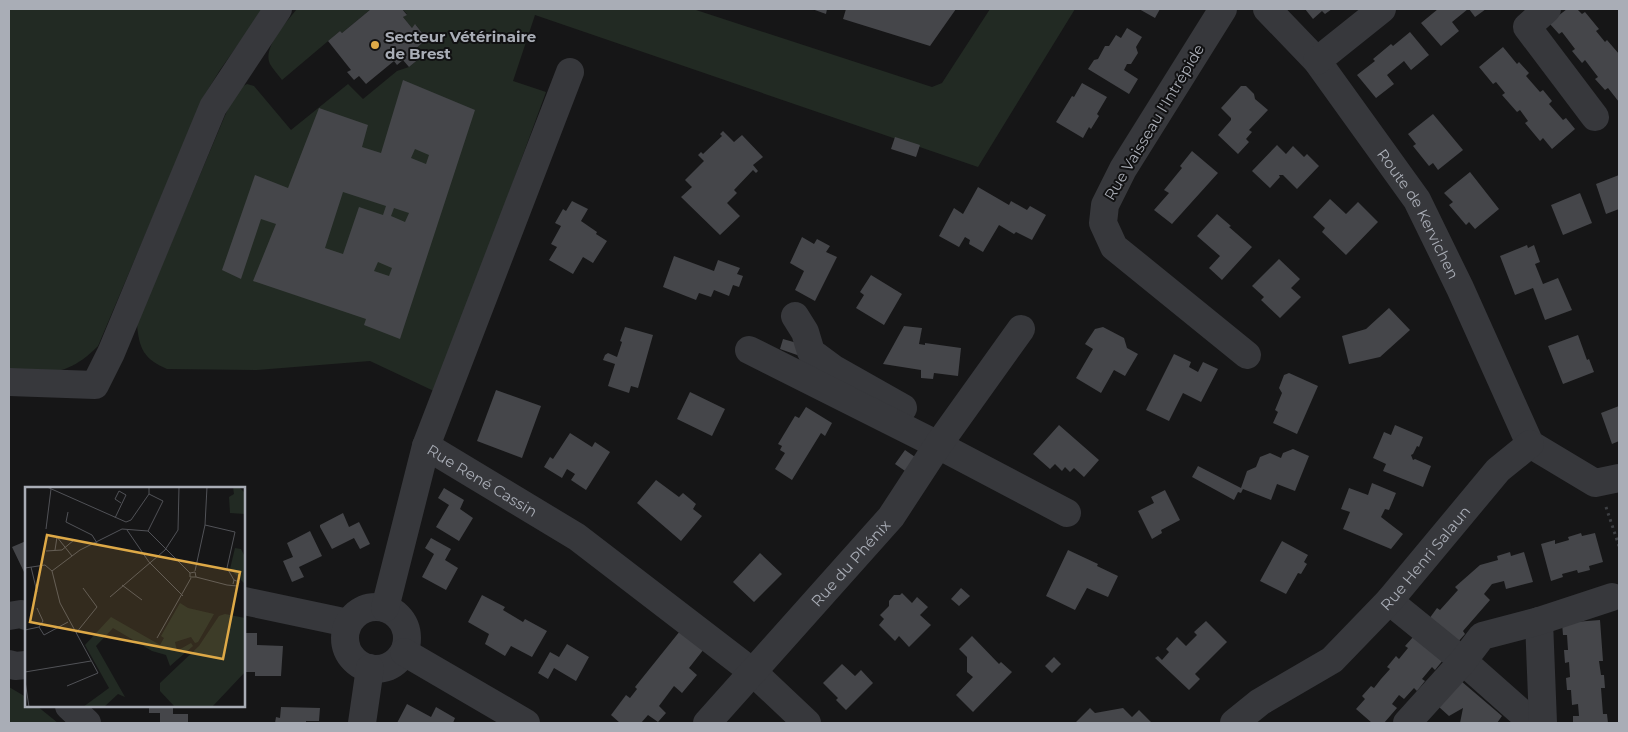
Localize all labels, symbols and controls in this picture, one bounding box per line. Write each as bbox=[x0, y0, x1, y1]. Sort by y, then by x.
place label: Secteur Vétérinaire de Brest bbox=[385, 27, 536, 63]
marker: Secteur Vétérinaire de Brest bbox=[369, 39, 381, 51]
street label: Rue Vaisseau l'Intrépide bbox=[1100, 40, 1208, 204]
street label: Route de Kervichen bbox=[1373, 145, 1464, 282]
street label: Rue René Cassin bbox=[424, 440, 541, 521]
inset map bbox=[25, 487, 245, 707]
street label: Rue Henri Salaun bbox=[1376, 502, 1474, 614]
street label: Rue du Phénix bbox=[806, 515, 894, 610]

